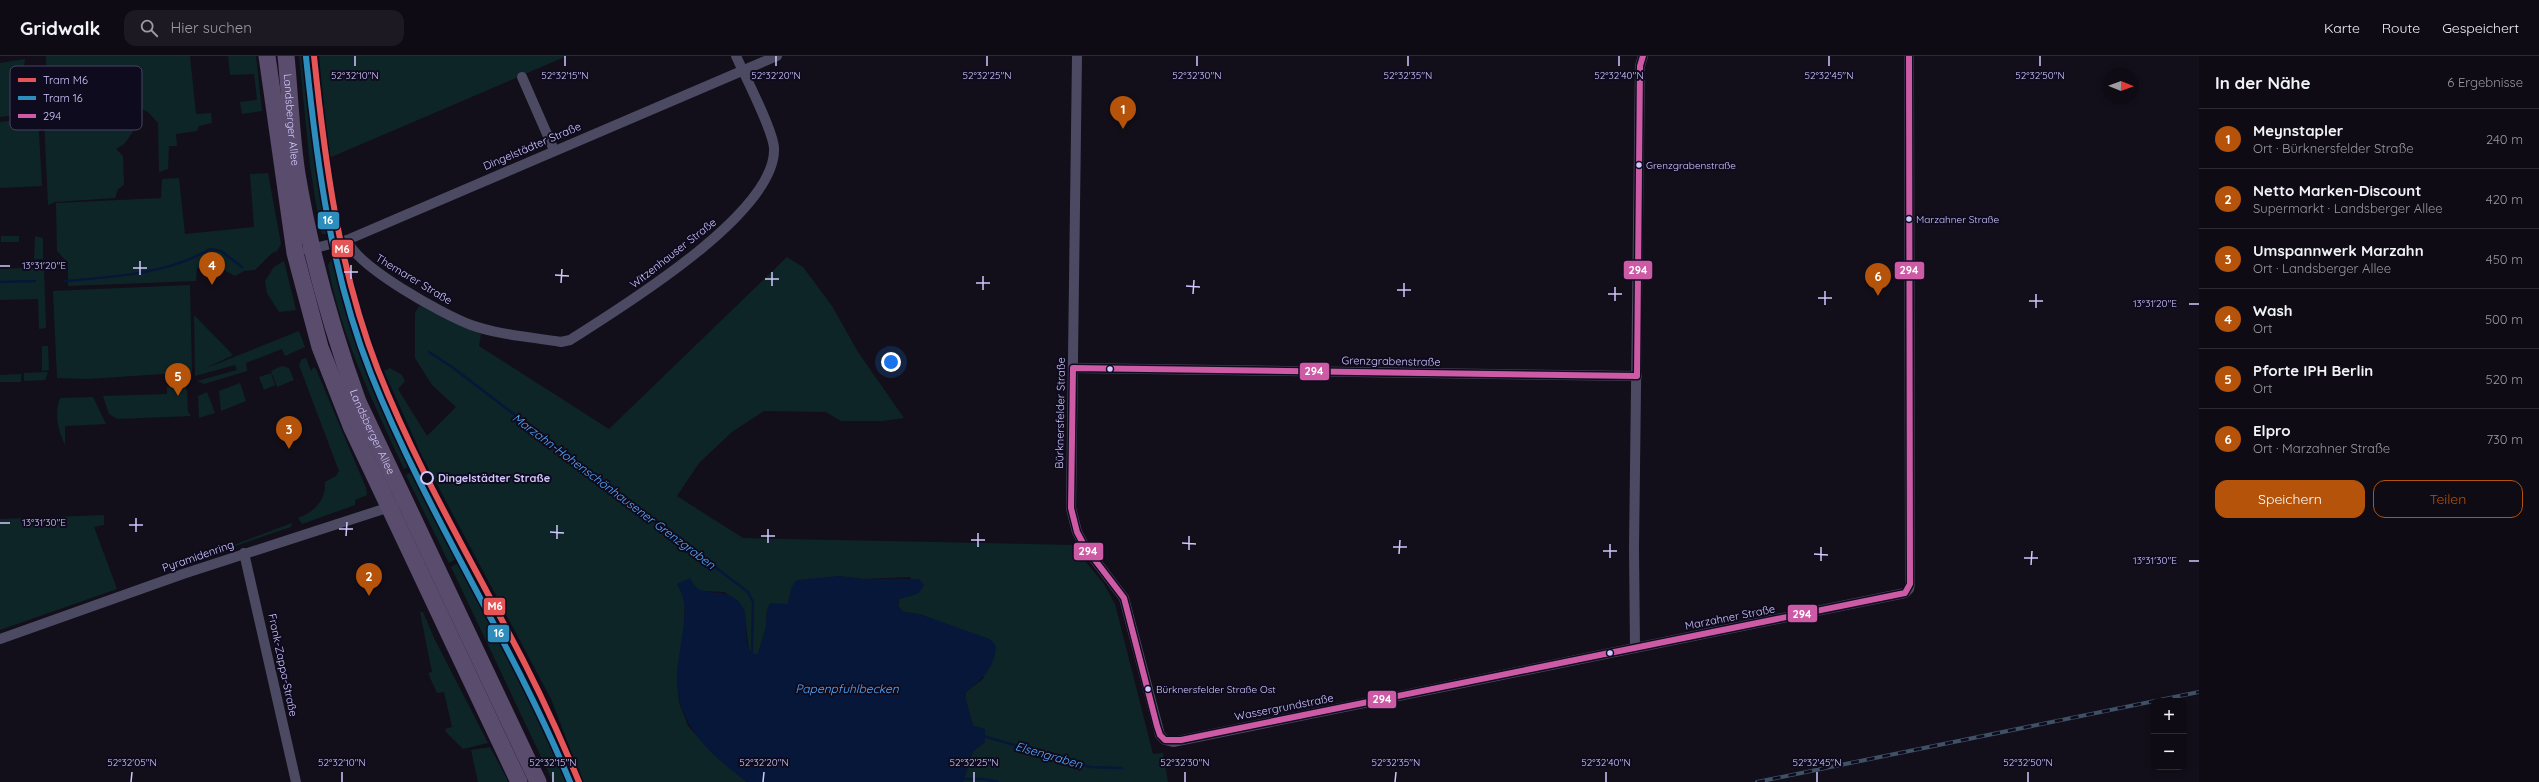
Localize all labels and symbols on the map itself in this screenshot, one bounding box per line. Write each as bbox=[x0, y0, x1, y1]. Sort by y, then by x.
legend bbox=[10, 66, 142, 130]
north arrow bbox=[2103, 68, 2139, 104]
text: 52°32'10"N bbox=[331, 69, 379, 82]
text: 52°32'15"N bbox=[541, 69, 589, 82]
text: 52°32'20"N bbox=[751, 69, 801, 82]
text: 52°32'25"N bbox=[962, 69, 1012, 82]
text: 52°32'30"N bbox=[1172, 69, 1222, 82]
text: 52°32'35"N bbox=[1384, 69, 1432, 82]
text: 52°32'40"N bbox=[1594, 69, 1644, 82]
text: 52°32'45"N bbox=[1805, 69, 1853, 82]
text: 52°32'50"N bbox=[2015, 69, 2065, 82]
text: Tram M6 bbox=[43, 73, 88, 87]
street label: Landsberger Allee bbox=[281, 73, 303, 167]
text: Tram 16 bbox=[43, 91, 83, 105]
pin: 1 bbox=[1110, 96, 1136, 129]
text: 294 bbox=[43, 109, 61, 123]
street label: Dingelstädter Straße bbox=[481, 119, 583, 173]
place label: Grenzgrabenstraße bbox=[1646, 159, 1736, 172]
marker: Grenzgrabenstraße bbox=[1634, 160, 1644, 170]
line badge: 16 bbox=[317, 211, 340, 230]
text: 16 bbox=[323, 213, 333, 227]
place label: Marzahner Straße bbox=[1916, 213, 2000, 226]
marker: Marzahner Straße bbox=[1904, 214, 1914, 224]
street label: Witzenhauser Straße bbox=[627, 215, 719, 291]
line badge: M6 bbox=[331, 239, 354, 258]
text: M6 bbox=[334, 242, 350, 256]
street label: Themarer Straße bbox=[373, 251, 455, 307]
pin: 4 bbox=[199, 252, 225, 285]
text: 13°31'20"E bbox=[22, 259, 66, 272]
line badge: 294 bbox=[1623, 260, 1653, 280]
line badge: 294 bbox=[1894, 261, 1925, 280]
text: 294 bbox=[1629, 263, 1648, 277]
pin: 6 bbox=[1865, 263, 1891, 296]
text: 294 bbox=[1900, 263, 1919, 277]
text: 13°31'20"E bbox=[2133, 297, 2177, 310]
your location bbox=[881, 352, 901, 372]
street label: Grenzgrabenstraße bbox=[1341, 353, 1441, 369]
street label: Bürknersfelder Straße bbox=[1052, 357, 1068, 469]
line badge: 294 bbox=[1299, 362, 1330, 381]
pin: 5 bbox=[165, 363, 191, 396]
unlabelled marker bbox=[1105, 364, 1115, 374]
text: 294 bbox=[1305, 364, 1324, 378]
street label: Landsberger Allee bbox=[347, 387, 398, 477]
water label: Marzahn-Hohenschönhausener Grenzgraben bbox=[510, 410, 719, 573]
pin: 3 bbox=[276, 416, 302, 449]
marker: Dingelstädter Straße bbox=[420, 471, 434, 485]
place label: Dingelstädter Straße bbox=[438, 471, 551, 485]
text: 13°31'30"E bbox=[22, 516, 66, 529]
street label: Pyramidenring bbox=[160, 537, 236, 575]
line badge: 294 bbox=[1073, 542, 1104, 561]
text: 294 bbox=[1079, 544, 1098, 558]
text: 13°31'30"E bbox=[2133, 554, 2177, 567]
pin: 2 bbox=[356, 563, 382, 596]
line badge: M6 bbox=[483, 597, 506, 616]
text: M6 bbox=[487, 599, 503, 613]
street label: Marzahner Straße bbox=[1684, 601, 1776, 633]
line badge: 294 bbox=[1787, 604, 1818, 623]
text: 294 bbox=[1793, 607, 1812, 621]
street label: Frank-Zappa-Straße bbox=[265, 612, 301, 718]
line badge: 16 bbox=[487, 624, 510, 643]
text: 16 bbox=[494, 626, 504, 640]
unlabelled marker bbox=[1605, 648, 1615, 658]
water label: Papenpfuhlbecken bbox=[795, 681, 900, 696]
place label: Bürknersfelder Straße Ost bbox=[1156, 683, 1276, 696]
marker: Bürknersfelder Straße Ost bbox=[1143, 684, 1153, 694]
line badge: 294 bbox=[1367, 690, 1397, 709]
street label: Wassergrundstraße bbox=[1233, 691, 1335, 723]
text: 294 bbox=[1373, 692, 1392, 706]
water label: Elsengraben bbox=[1014, 738, 1085, 772]
text: 52°32'05"N bbox=[107, 756, 157, 769]
text: 52°32'10"N bbox=[318, 756, 366, 769]
text: 52°32'15"N bbox=[529, 756, 577, 769]
text: 52°32'20"N bbox=[739, 756, 789, 769]
text: 52°32'25"N bbox=[949, 756, 999, 769]
text: 52°32'30"N bbox=[1160, 756, 1210, 769]
text: 52°32'35"N bbox=[1372, 756, 1420, 769]
text: 52°32'40"N bbox=[1581, 756, 1631, 769]
text: 52°32'45"N bbox=[1793, 756, 1841, 769]
text: 52°32'50"N bbox=[2003, 756, 2053, 769]

